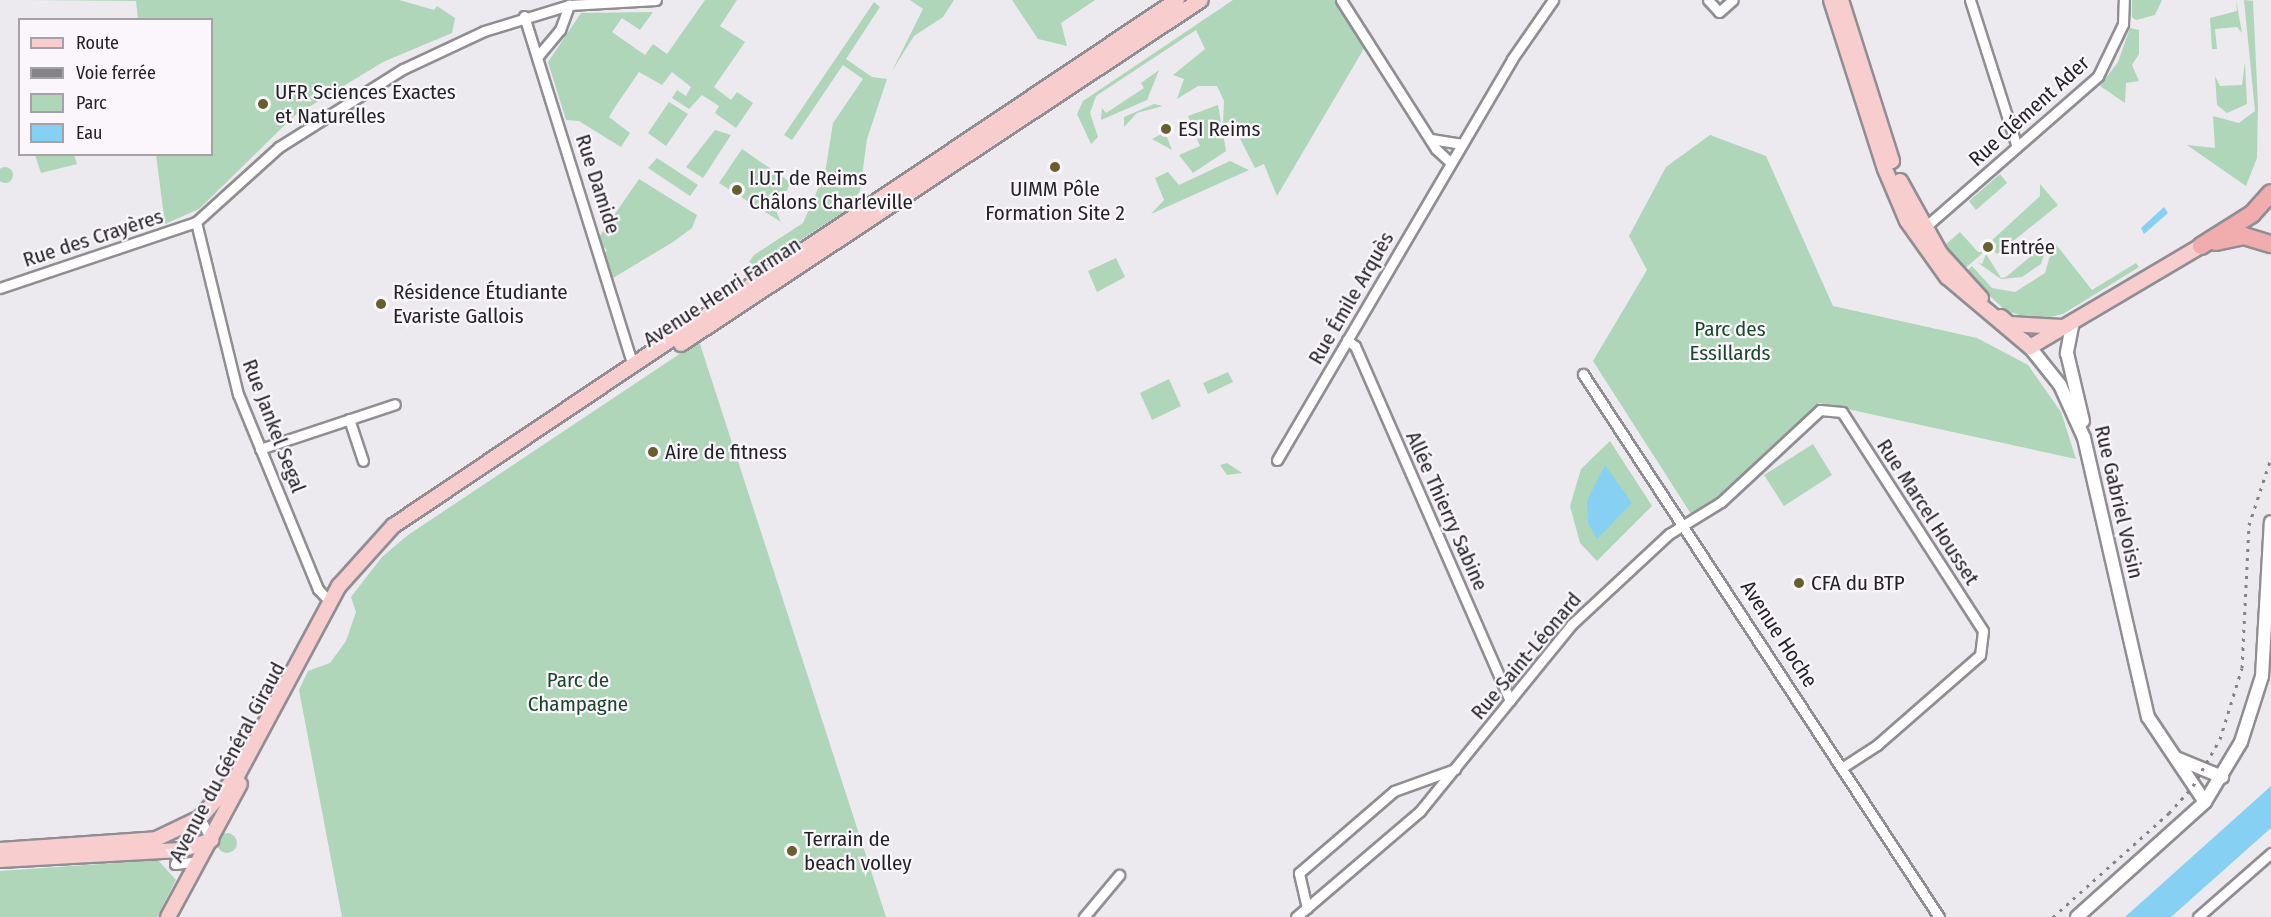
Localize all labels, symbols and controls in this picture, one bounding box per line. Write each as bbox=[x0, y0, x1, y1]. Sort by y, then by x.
legend bbox=[18, 18, 213, 156]
text: Route bbox=[76, 32, 119, 54]
street label: Rue Clément Ader bbox=[1964, 50, 2094, 172]
text: Voie ferrée bbox=[76, 62, 156, 84]
place label: UFR Sciences Exactes et Naturelles bbox=[275, 79, 456, 129]
text: Parc bbox=[76, 92, 107, 114]
marker: UFR Sciences Exactes et Naturelles bbox=[256, 97, 270, 111]
place label: ESI Reims bbox=[1178, 116, 1260, 142]
text: Eau bbox=[76, 122, 102, 144]
marker: ESI Reims bbox=[1159, 122, 1173, 136]
street label: Rue Damide bbox=[570, 131, 626, 237]
marker: UIMM Pôle Formation Site 2 bbox=[1048, 160, 1062, 174]
place label: I.U.T de Reims Châlons Charleville bbox=[749, 165, 913, 215]
place label: UIMM Pôle Formation Site 2 bbox=[985, 176, 1125, 226]
marker: I.U.T de Reims Châlons Charleville bbox=[730, 183, 744, 197]
street label: Rue des Crayères bbox=[20, 203, 166, 273]
street label: Rue Émile Arquès bbox=[1303, 227, 1399, 369]
street label: Avenue Henri Farman bbox=[638, 232, 806, 352]
place label: Entrée bbox=[2000, 234, 2055, 260]
marker: Entrée bbox=[1981, 240, 1995, 254]
place label: Résidence Étudiante Evariste Gallois bbox=[393, 279, 568, 329]
marker: Résidence Étudiante Evariste Gallois bbox=[374, 297, 388, 311]
park label: Parc des Essillards bbox=[1690, 316, 1770, 366]
street label: Rue Jankel Segal bbox=[237, 356, 311, 496]
street label: Rue Gabriel Voisin bbox=[2089, 423, 2149, 581]
street label: Allée Thierry Sabine bbox=[1401, 427, 1493, 595]
street label: Rue Marcel Housset bbox=[1871, 434, 1985, 590]
place label: Aire de fitness bbox=[665, 439, 787, 465]
marker: Aire de fitness bbox=[646, 445, 660, 459]
place label: CFA du BTP bbox=[1811, 570, 1905, 596]
street label: Avenue Hoche bbox=[1735, 576, 1823, 692]
marker: CFA du BTP bbox=[1792, 576, 1806, 590]
street label: Rue Saint-Léonard bbox=[1466, 587, 1586, 725]
street label: Avenue du Général Giraud bbox=[164, 658, 290, 866]
park label: Parc de Champagne bbox=[528, 667, 628, 717]
place label: Terrain de beach volley bbox=[804, 826, 912, 876]
marker: Terrain de beach volley bbox=[785, 844, 799, 858]

